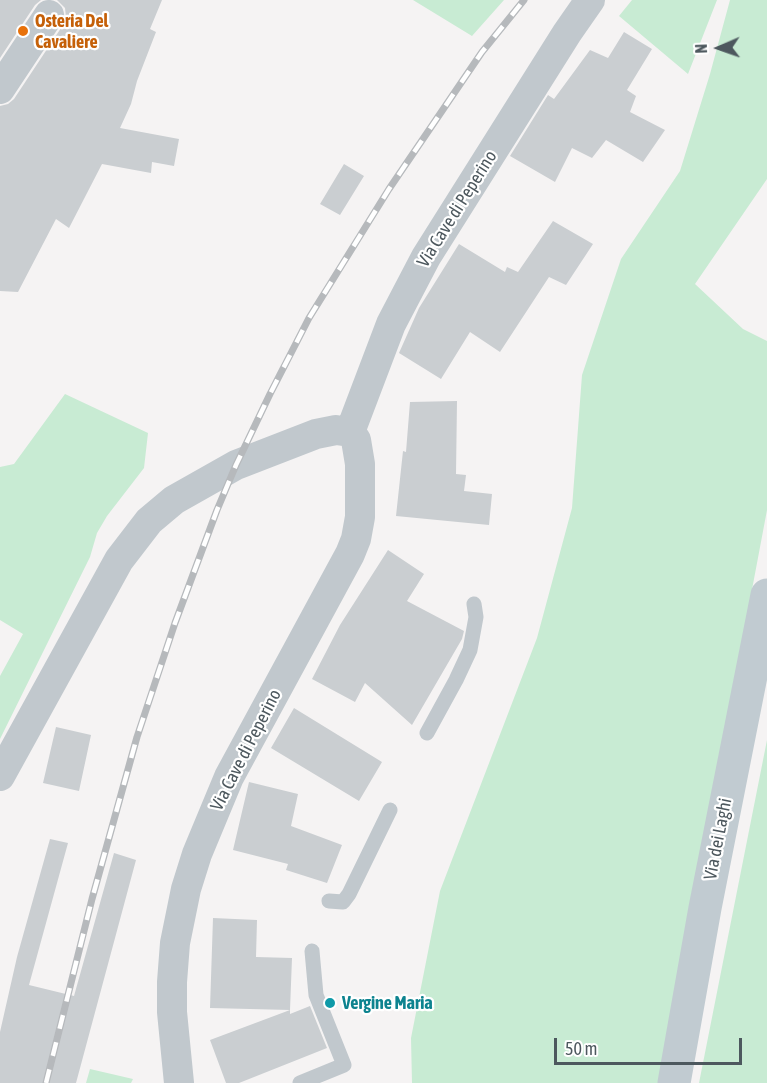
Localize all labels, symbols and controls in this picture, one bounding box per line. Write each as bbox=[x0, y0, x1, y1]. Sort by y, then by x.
place label: Osteria Del Cavaliere bbox=[35, 10, 108, 52]
north arrow bbox=[689, 18, 749, 78]
marker: Osteria Del Cavaliere bbox=[16, 24, 30, 38]
text: N bbox=[692, 44, 710, 54]
street label: Via Cave di Peperino bbox=[412, 147, 502, 271]
street label: Via Cave di Peperino bbox=[206, 686, 286, 814]
street label: Via dei Laghi bbox=[699, 796, 737, 882]
place label: Vergine Maria bbox=[342, 992, 433, 1014]
marker: Vergine Maria bbox=[323, 996, 337, 1010]
scale bar bbox=[557, 1026, 744, 1064]
text: 50 m bbox=[565, 1038, 597, 1059]

